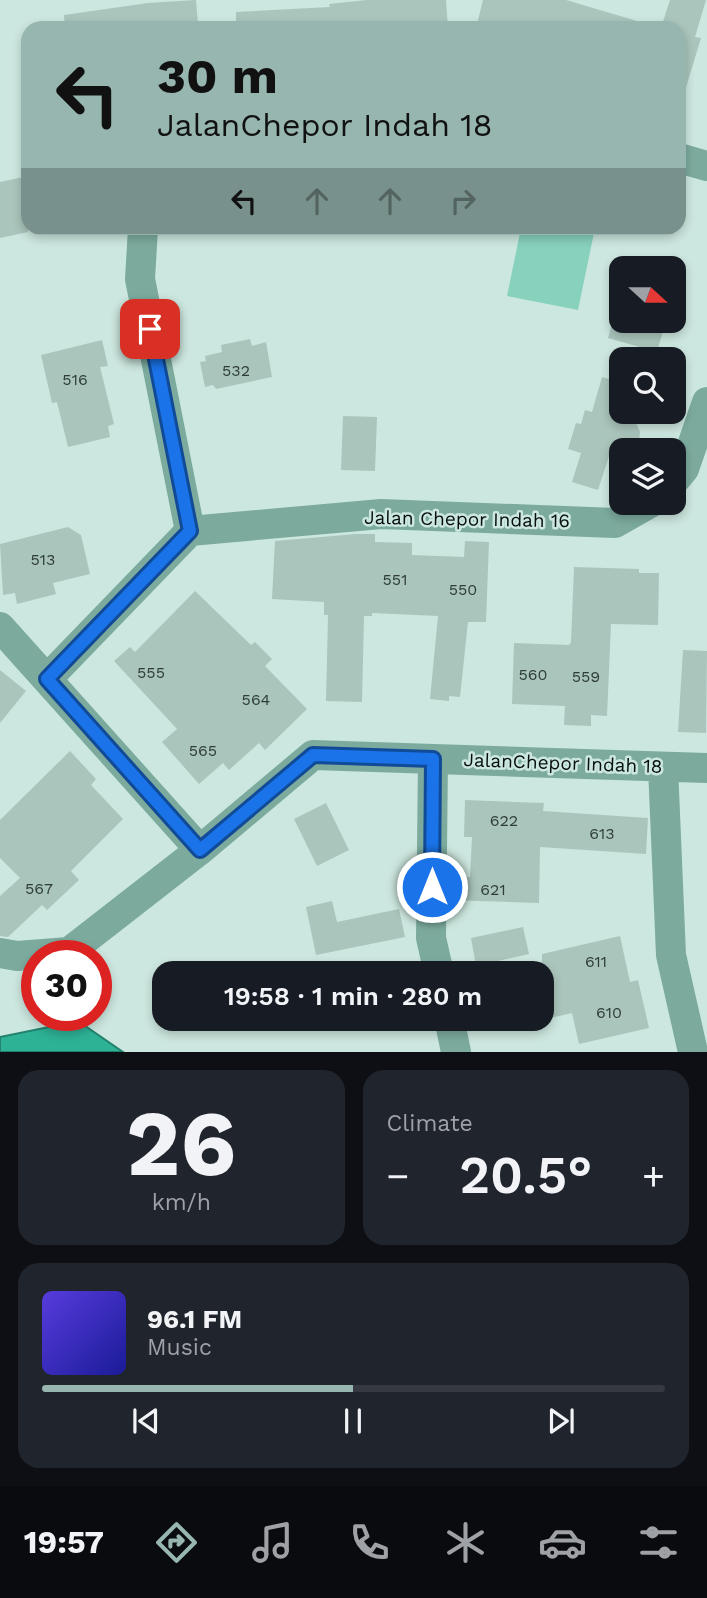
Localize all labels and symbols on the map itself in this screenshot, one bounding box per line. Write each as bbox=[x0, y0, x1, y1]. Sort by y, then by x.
north arrow bbox=[609, 256, 686, 332]
pin bbox=[120, 299, 180, 359]
house number: 532 bbox=[222, 361, 250, 380]
house number: 516 bbox=[62, 370, 88, 389]
street label: Jalan Chepor Indah 16 bbox=[364, 506, 570, 532]
house number: 513 bbox=[31, 550, 55, 569]
house number: 551 bbox=[383, 570, 407, 589]
house number: 550 bbox=[449, 580, 477, 599]
house number: 555 bbox=[137, 663, 165, 682]
house number: 560 bbox=[519, 665, 548, 684]
house number: 559 bbox=[572, 667, 600, 686]
house number: 564 bbox=[242, 690, 271, 709]
house number: 565 bbox=[189, 741, 217, 760]
street label: JalanChepor Indah 18 bbox=[463, 748, 663, 778]
house number: 622 bbox=[490, 811, 518, 830]
house number: 613 bbox=[589, 824, 615, 843]
position arrow bbox=[395, 850, 469, 924]
house number: 567 bbox=[25, 879, 53, 898]
house number: 621 bbox=[480, 880, 506, 899]
speed limit sign: 30 bbox=[21, 940, 112, 1031]
house number: 611 bbox=[585, 952, 607, 971]
house number: 610 bbox=[596, 1003, 622, 1022]

